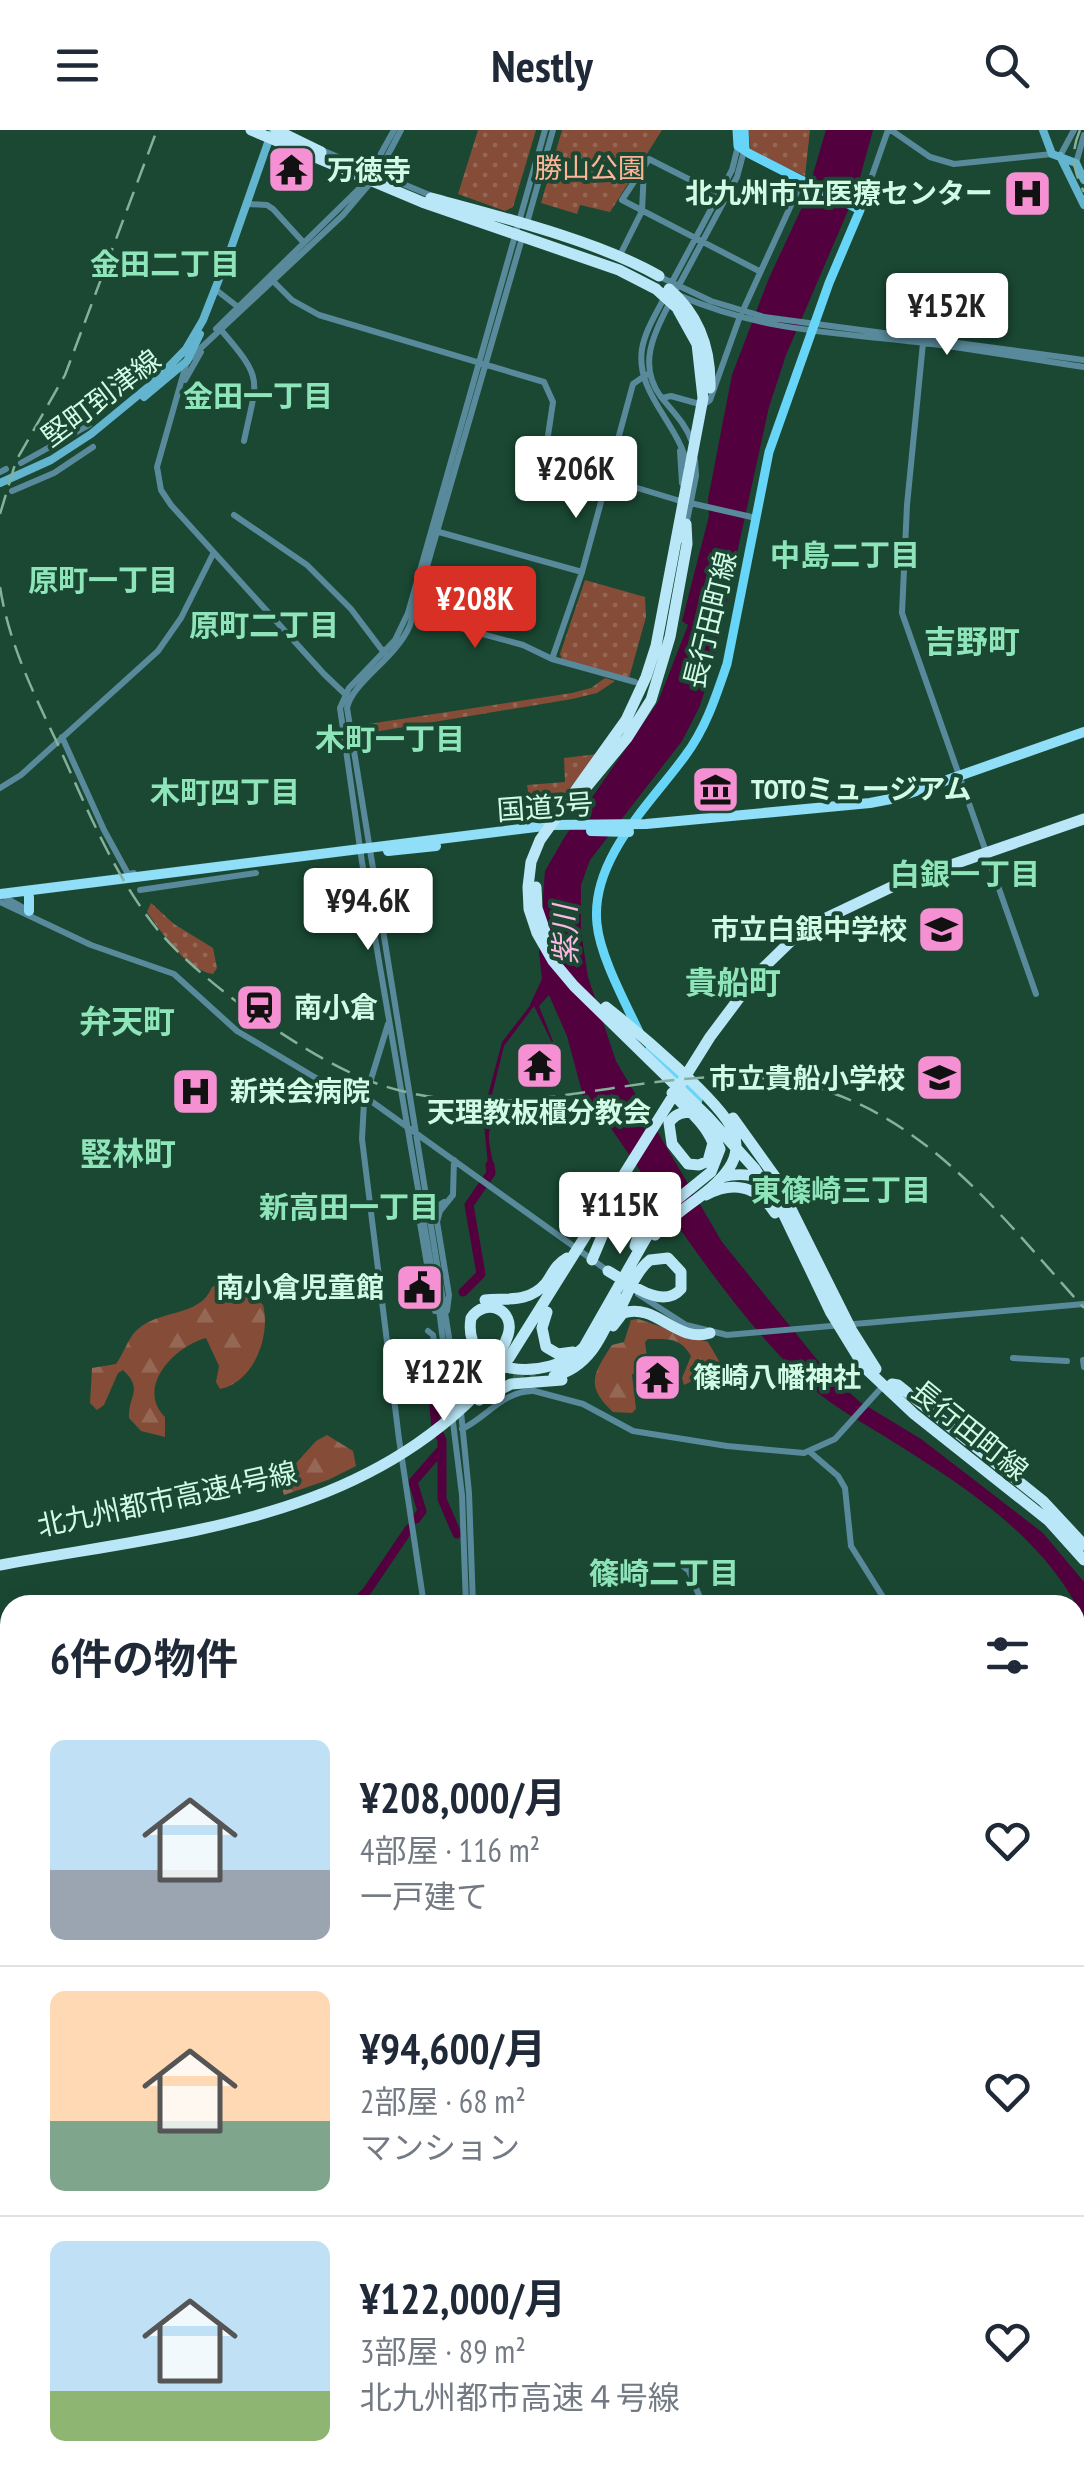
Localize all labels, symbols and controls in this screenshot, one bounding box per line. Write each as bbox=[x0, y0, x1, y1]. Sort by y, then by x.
text: Nestly bbox=[491, 36, 593, 94]
icon: menu bbox=[50, 38, 105, 93]
icon: search bbox=[979, 38, 1034, 93]
temple icon: 万徳寺 bbox=[266, 144, 318, 196]
park label: 勝山公園 bbox=[534, 149, 646, 186]
place label: 万徳寺 bbox=[327, 151, 411, 188]
hospital icon: 北九州市立医療センター bbox=[1002, 167, 1054, 219]
place label: 北九州市立医療センター bbox=[685, 174, 993, 211]
district label: 金田二丁目 bbox=[90, 244, 240, 283]
pin: ¥152K bbox=[877, 273, 1017, 358]
text: ¥152K bbox=[908, 284, 986, 326]
street label: 堅町到津線 bbox=[34, 341, 168, 455]
district label: 金田一丁目 bbox=[183, 376, 333, 415]
pin: ¥206K bbox=[506, 436, 646, 521]
text: ¥206K bbox=[537, 447, 615, 489]
district label: 中島二丁目 bbox=[770, 535, 920, 574]
street label: 長行田町線 bbox=[675, 547, 744, 692]
district label: 原町一丁目 bbox=[28, 560, 178, 599]
pin: ¥208K bbox=[405, 566, 545, 651]
text: ¥208K bbox=[436, 577, 514, 619]
district label: 原町二丁目 bbox=[189, 605, 339, 644]
district label: 吉野町 bbox=[924, 620, 1020, 662]
district label: 木町一丁目 bbox=[315, 719, 465, 758]
museum icon: TOTOミュージアム bbox=[690, 763, 742, 815]
place label: TOTOミュージアム bbox=[751, 770, 971, 807]
district label: 木町四丁目 bbox=[150, 772, 300, 811]
street label: 国道3号 bbox=[495, 785, 594, 828]
district label: 白銀一丁目 bbox=[890, 854, 1040, 893]
pin: ¥94.6K bbox=[287, 868, 449, 953]
text: ¥94.6K bbox=[326, 879, 410, 921]
water label: 紫川 bbox=[544, 902, 585, 965]
school or university icon: 市立白銀中学校 bbox=[916, 903, 968, 955]
place label: 市立白銀中学校 bbox=[711, 910, 907, 947]
district label: 貴船町 bbox=[685, 961, 781, 1003]
station icon: 南小倉 bbox=[233, 981, 285, 1033]
place label: 南小倉 bbox=[294, 988, 378, 1025]
district label: 弁天町 bbox=[79, 1000, 175, 1042]
temple icon: 天理教板櫃分教会 bbox=[513, 1039, 565, 1091]
school or university icon: 市立貴船小学校 bbox=[914, 1052, 966, 1104]
place label: 市立貴船小学校 bbox=[709, 1059, 905, 1096]
hospital icon: 新栄会病院 bbox=[169, 1065, 221, 1117]
place label: 新栄会病院 bbox=[230, 1072, 370, 1109]
place label: 天理教板櫃分教会 bbox=[427, 1093, 651, 1130]
district label: 竪林町 bbox=[80, 1132, 176, 1174]
district label: 東篠崎三丁目 bbox=[751, 1170, 931, 1209]
pin: ¥115K bbox=[550, 1172, 690, 1257]
text: ¥115K bbox=[581, 1183, 659, 1225]
district label: 新高田一丁目 bbox=[259, 1187, 439, 1226]
public building icon: 南小倉児童館 bbox=[393, 1261, 445, 1313]
place label: 南小倉児童館 bbox=[216, 1268, 384, 1305]
pin: ¥122K bbox=[374, 1339, 514, 1424]
text: ¥122K bbox=[405, 1350, 483, 1392]
temple icon: 篠崎八幡神社 bbox=[632, 1351, 684, 1403]
place label: 篠崎八幡神社 bbox=[693, 1358, 861, 1395]
street label: 長行田町線 bbox=[904, 1371, 1036, 1488]
street label: 北九州都市高速4号線 bbox=[34, 1453, 300, 1544]
district label: 篠崎二丁目 bbox=[589, 1553, 739, 1592]
icon: filters bbox=[980, 1628, 1035, 1683]
text: 6件の物件 bbox=[50, 1631, 238, 1686]
text: ¥208,000/月 bbox=[360, 1770, 566, 1825]
icon: home bbox=[130, 1780, 250, 1900]
icon: heart bbox=[980, 1813, 1035, 1868]
text: 4部屋 · 116 m² bbox=[360, 1829, 540, 1871]
text: 一戸建て bbox=[360, 1875, 488, 1917]
text: ¥94,600/月 bbox=[360, 2021, 546, 2076]
icon: home bbox=[130, 2031, 250, 2151]
icon: heart bbox=[980, 2064, 1035, 2119]
text: 2部屋 · 68 m² bbox=[360, 2080, 526, 2122]
text: マンション bbox=[360, 2126, 520, 2168]
text: ¥122,000/月 bbox=[360, 2271, 566, 2326]
icon: home bbox=[130, 2281, 250, 2401]
icon: heart bbox=[980, 2314, 1035, 2369]
text: 3部屋 · 89 m² bbox=[360, 2330, 526, 2372]
text: 北九州都市高速４号線 bbox=[360, 2376, 680, 2418]

